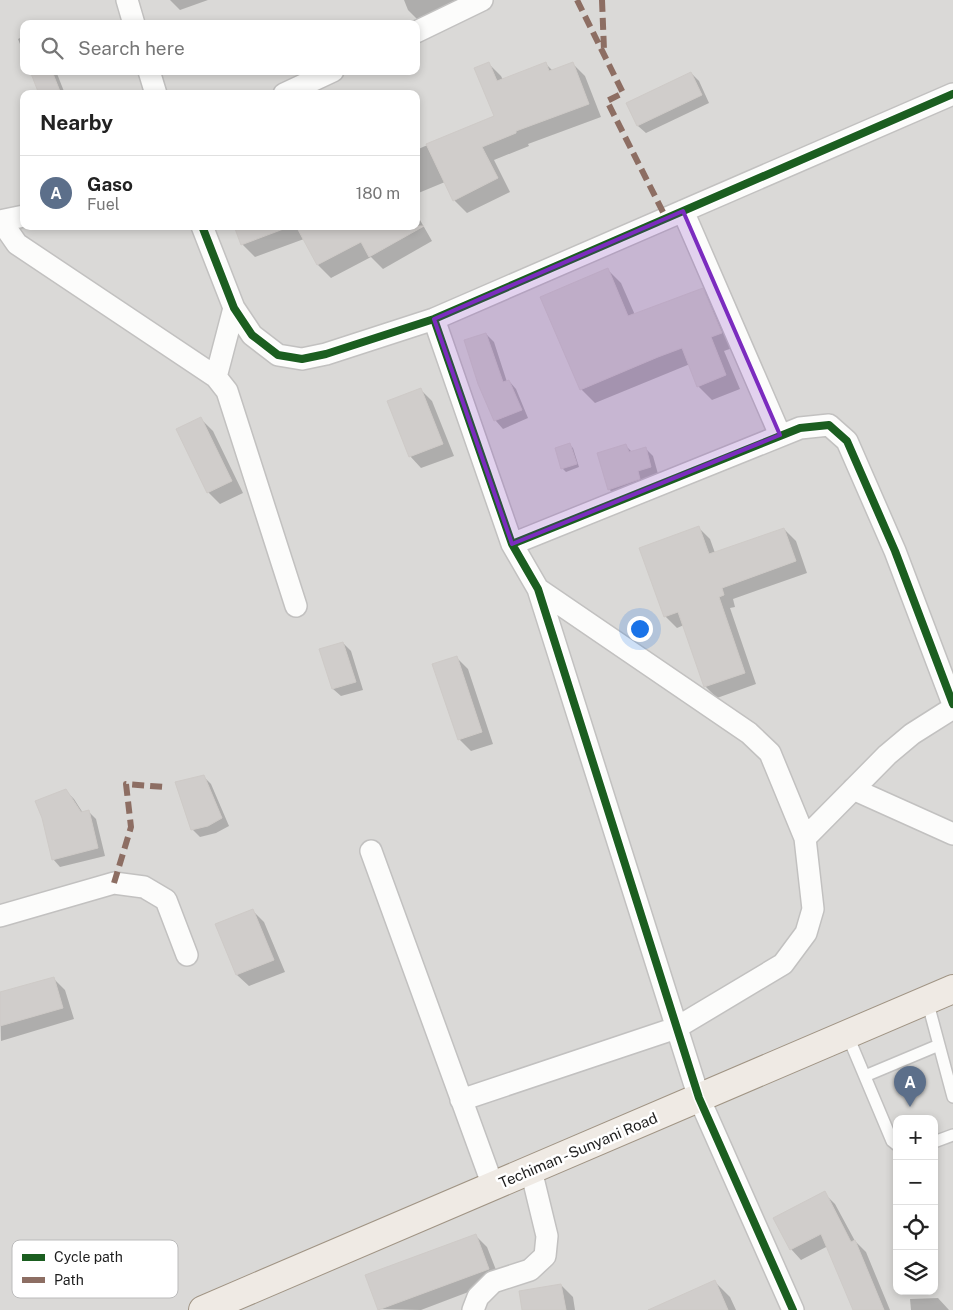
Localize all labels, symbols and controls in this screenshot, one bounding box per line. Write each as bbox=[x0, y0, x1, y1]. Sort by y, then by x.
search box bbox=[20, 20, 420, 75]
icon: search bbox=[38, 34, 66, 62]
text: Search here bbox=[78, 37, 185, 59]
text: Nearby bbox=[40, 110, 113, 135]
text: Gaso bbox=[87, 173, 133, 195]
text: A bbox=[50, 184, 62, 203]
text: 180 m bbox=[356, 184, 400, 203]
text: Fuel bbox=[87, 195, 120, 214]
your location bbox=[627, 616, 653, 642]
pin: A bbox=[894, 1066, 926, 1107]
street label: Techiman - Sunyani Road bbox=[496, 1109, 660, 1191]
map controls bbox=[893, 1115, 938, 1295]
button: + bbox=[893, 1115, 938, 1160]
button: − bbox=[893, 1160, 938, 1205]
button: locate bbox=[893, 1205, 938, 1250]
legend bbox=[12, 1240, 178, 1298]
text: Cycle path bbox=[54, 1249, 123, 1265]
button: layers bbox=[893, 1250, 938, 1295]
text: Path bbox=[54, 1272, 84, 1288]

